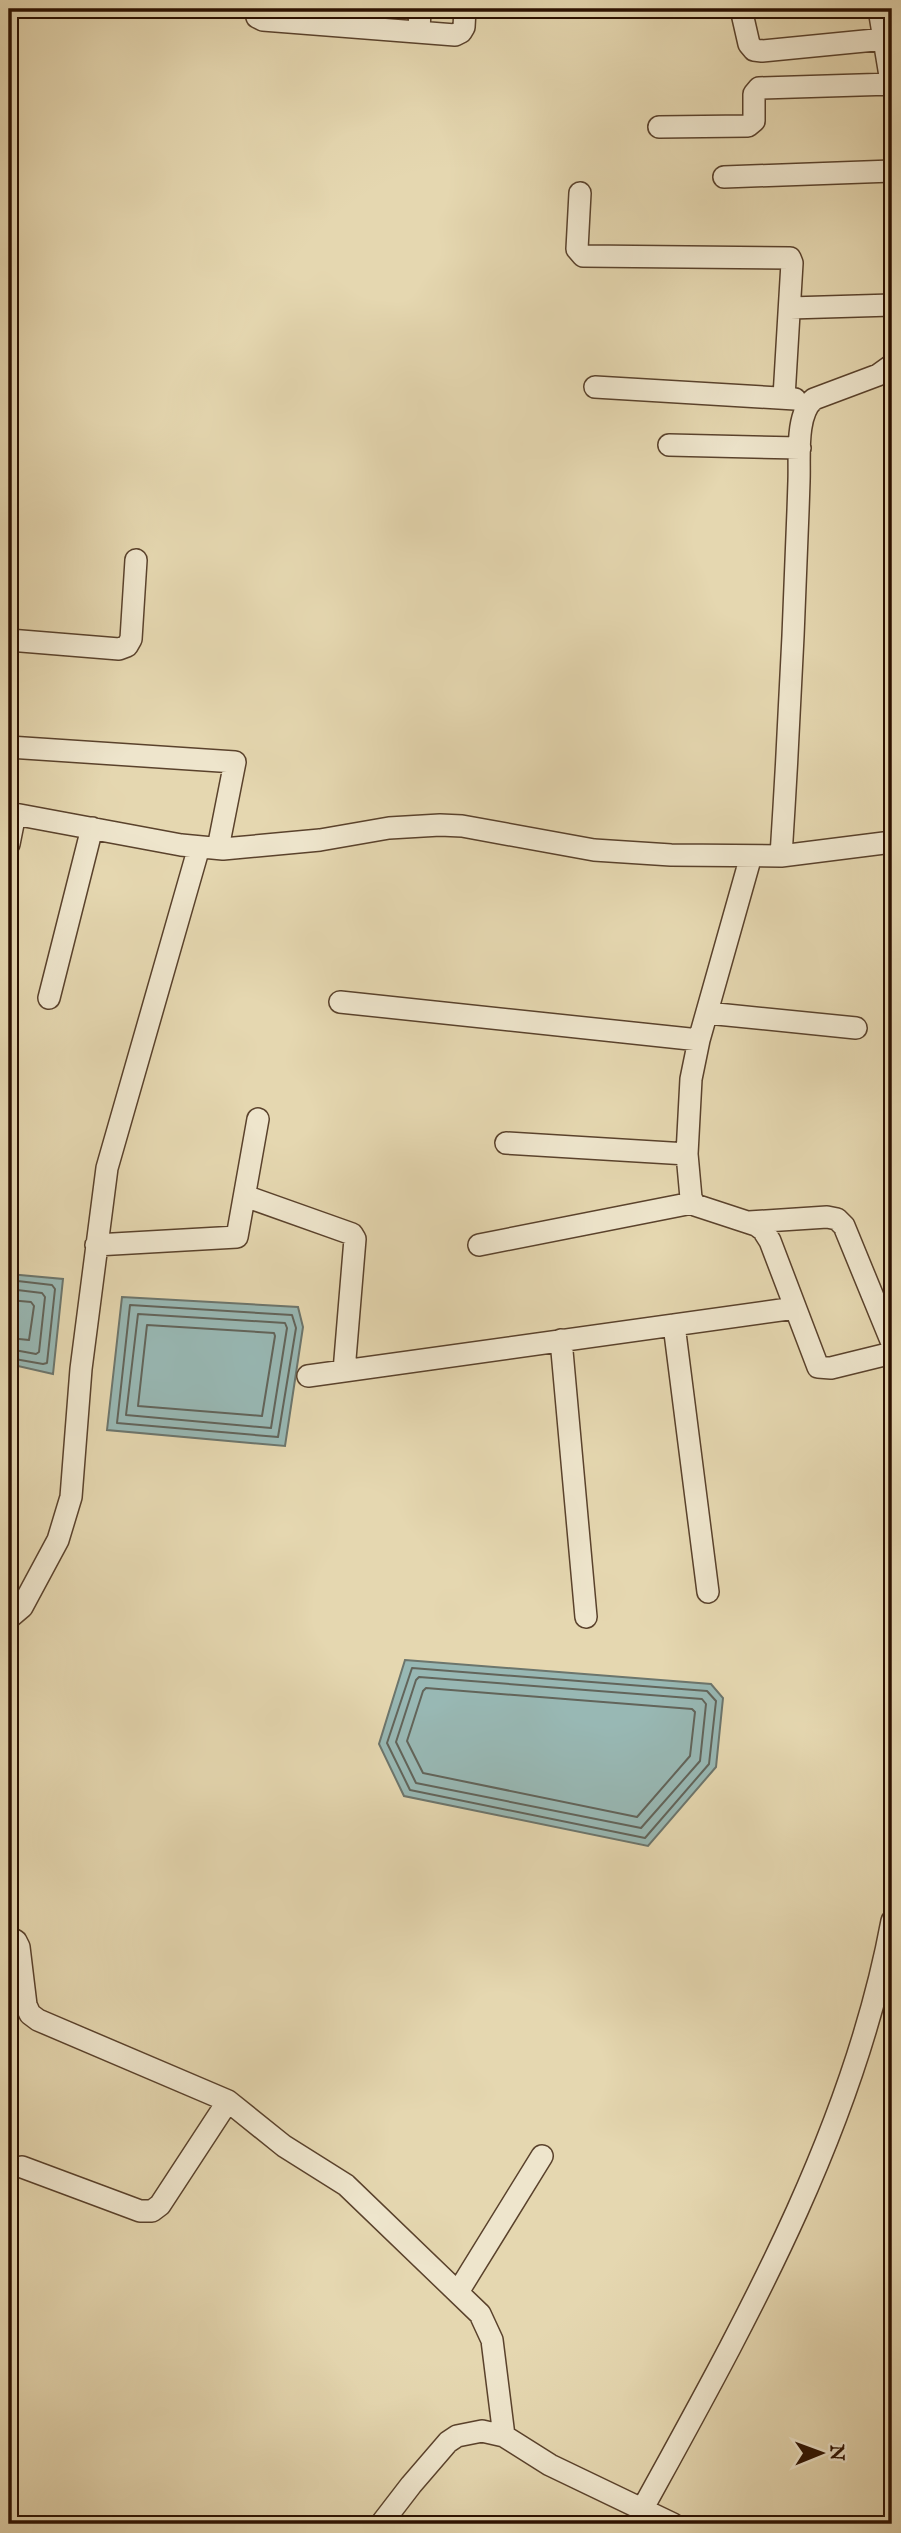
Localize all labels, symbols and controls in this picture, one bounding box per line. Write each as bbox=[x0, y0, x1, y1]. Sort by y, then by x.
north arrow bbox=[786, 2418, 856, 2488]
text: N bbox=[824, 2443, 848, 2462]

